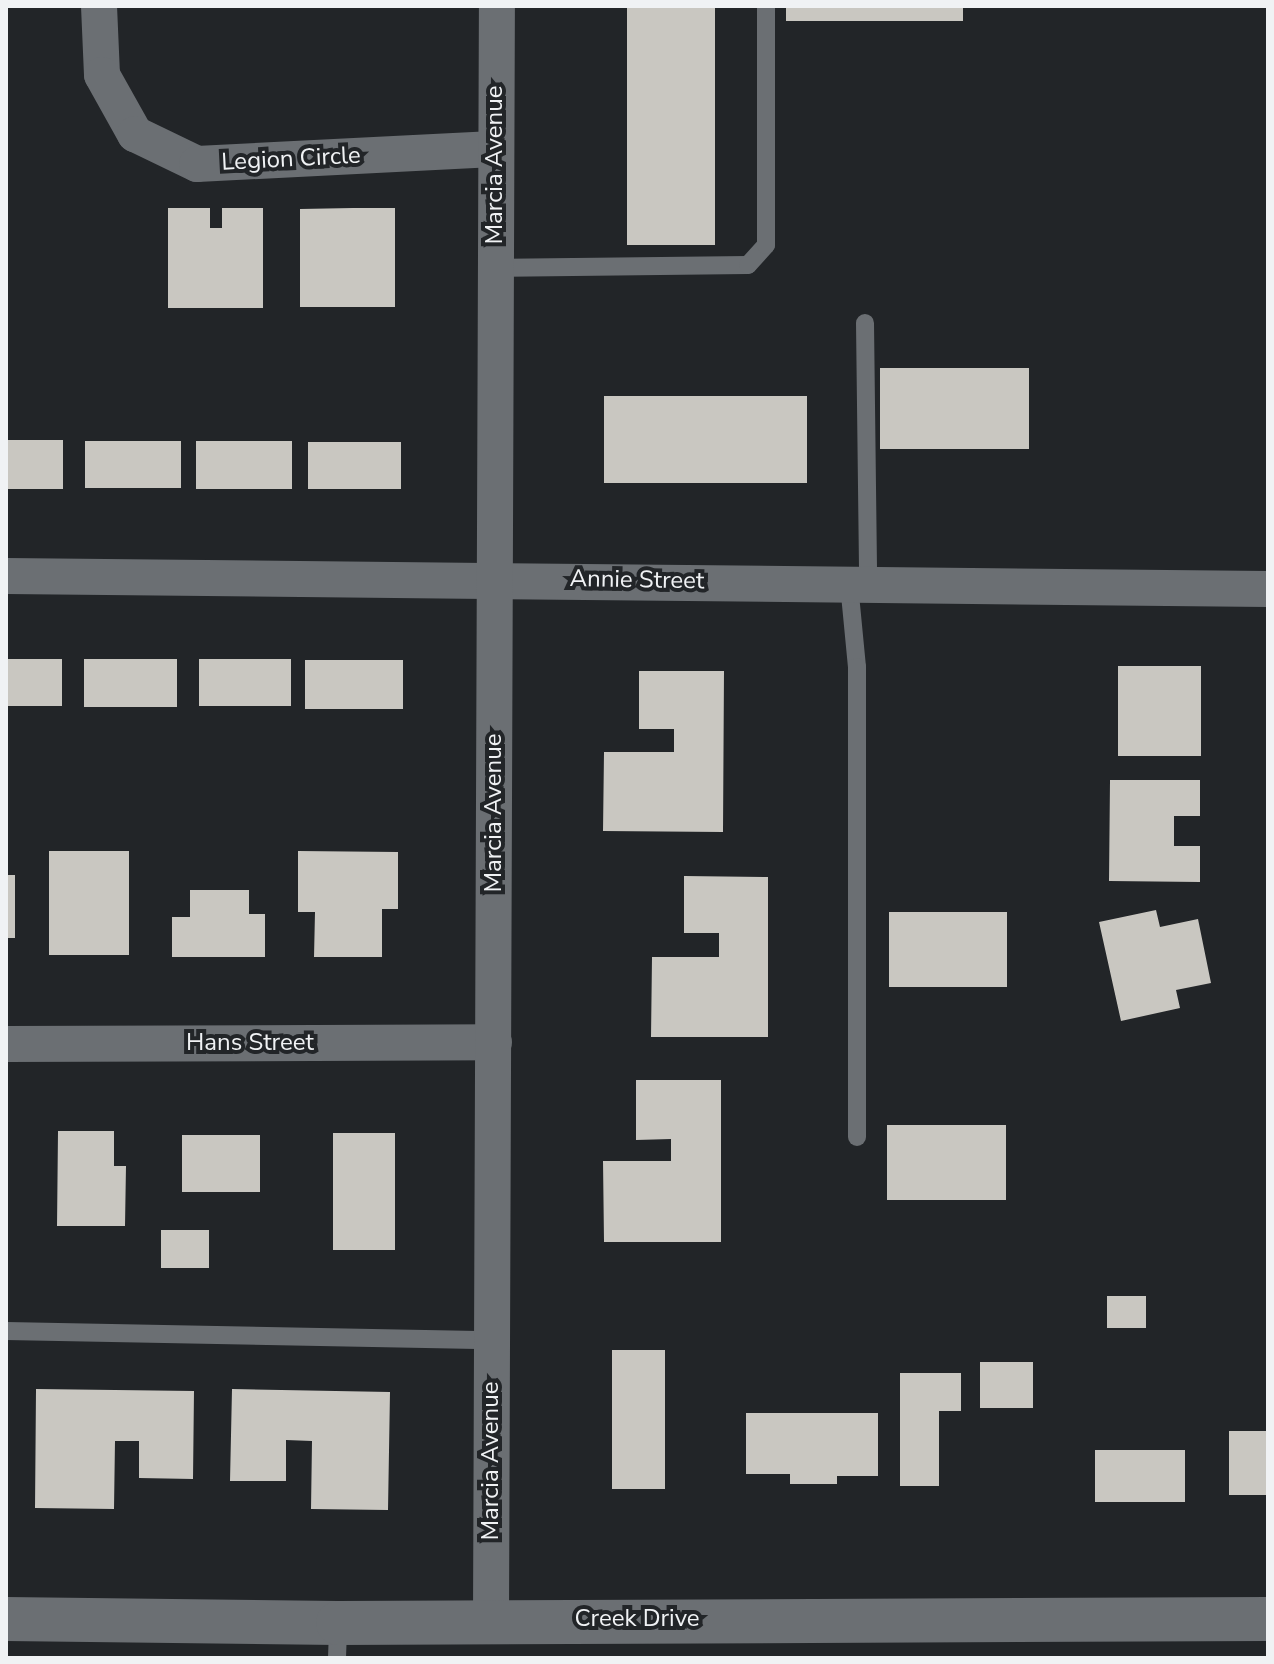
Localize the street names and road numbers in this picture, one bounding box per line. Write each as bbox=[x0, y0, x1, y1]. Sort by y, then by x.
street label: Marcia Avenue bbox=[481, 86, 509, 244]
street label: Legion Circle bbox=[221, 141, 361, 177]
street label: Annie Street bbox=[569, 564, 705, 596]
street label: Marcia Avenue bbox=[480, 734, 508, 892]
street label: Hans Street bbox=[186, 1029, 314, 1057]
street label: Marcia Avenue bbox=[477, 1382, 505, 1540]
street label: Creek Drive bbox=[574, 1605, 700, 1633]

